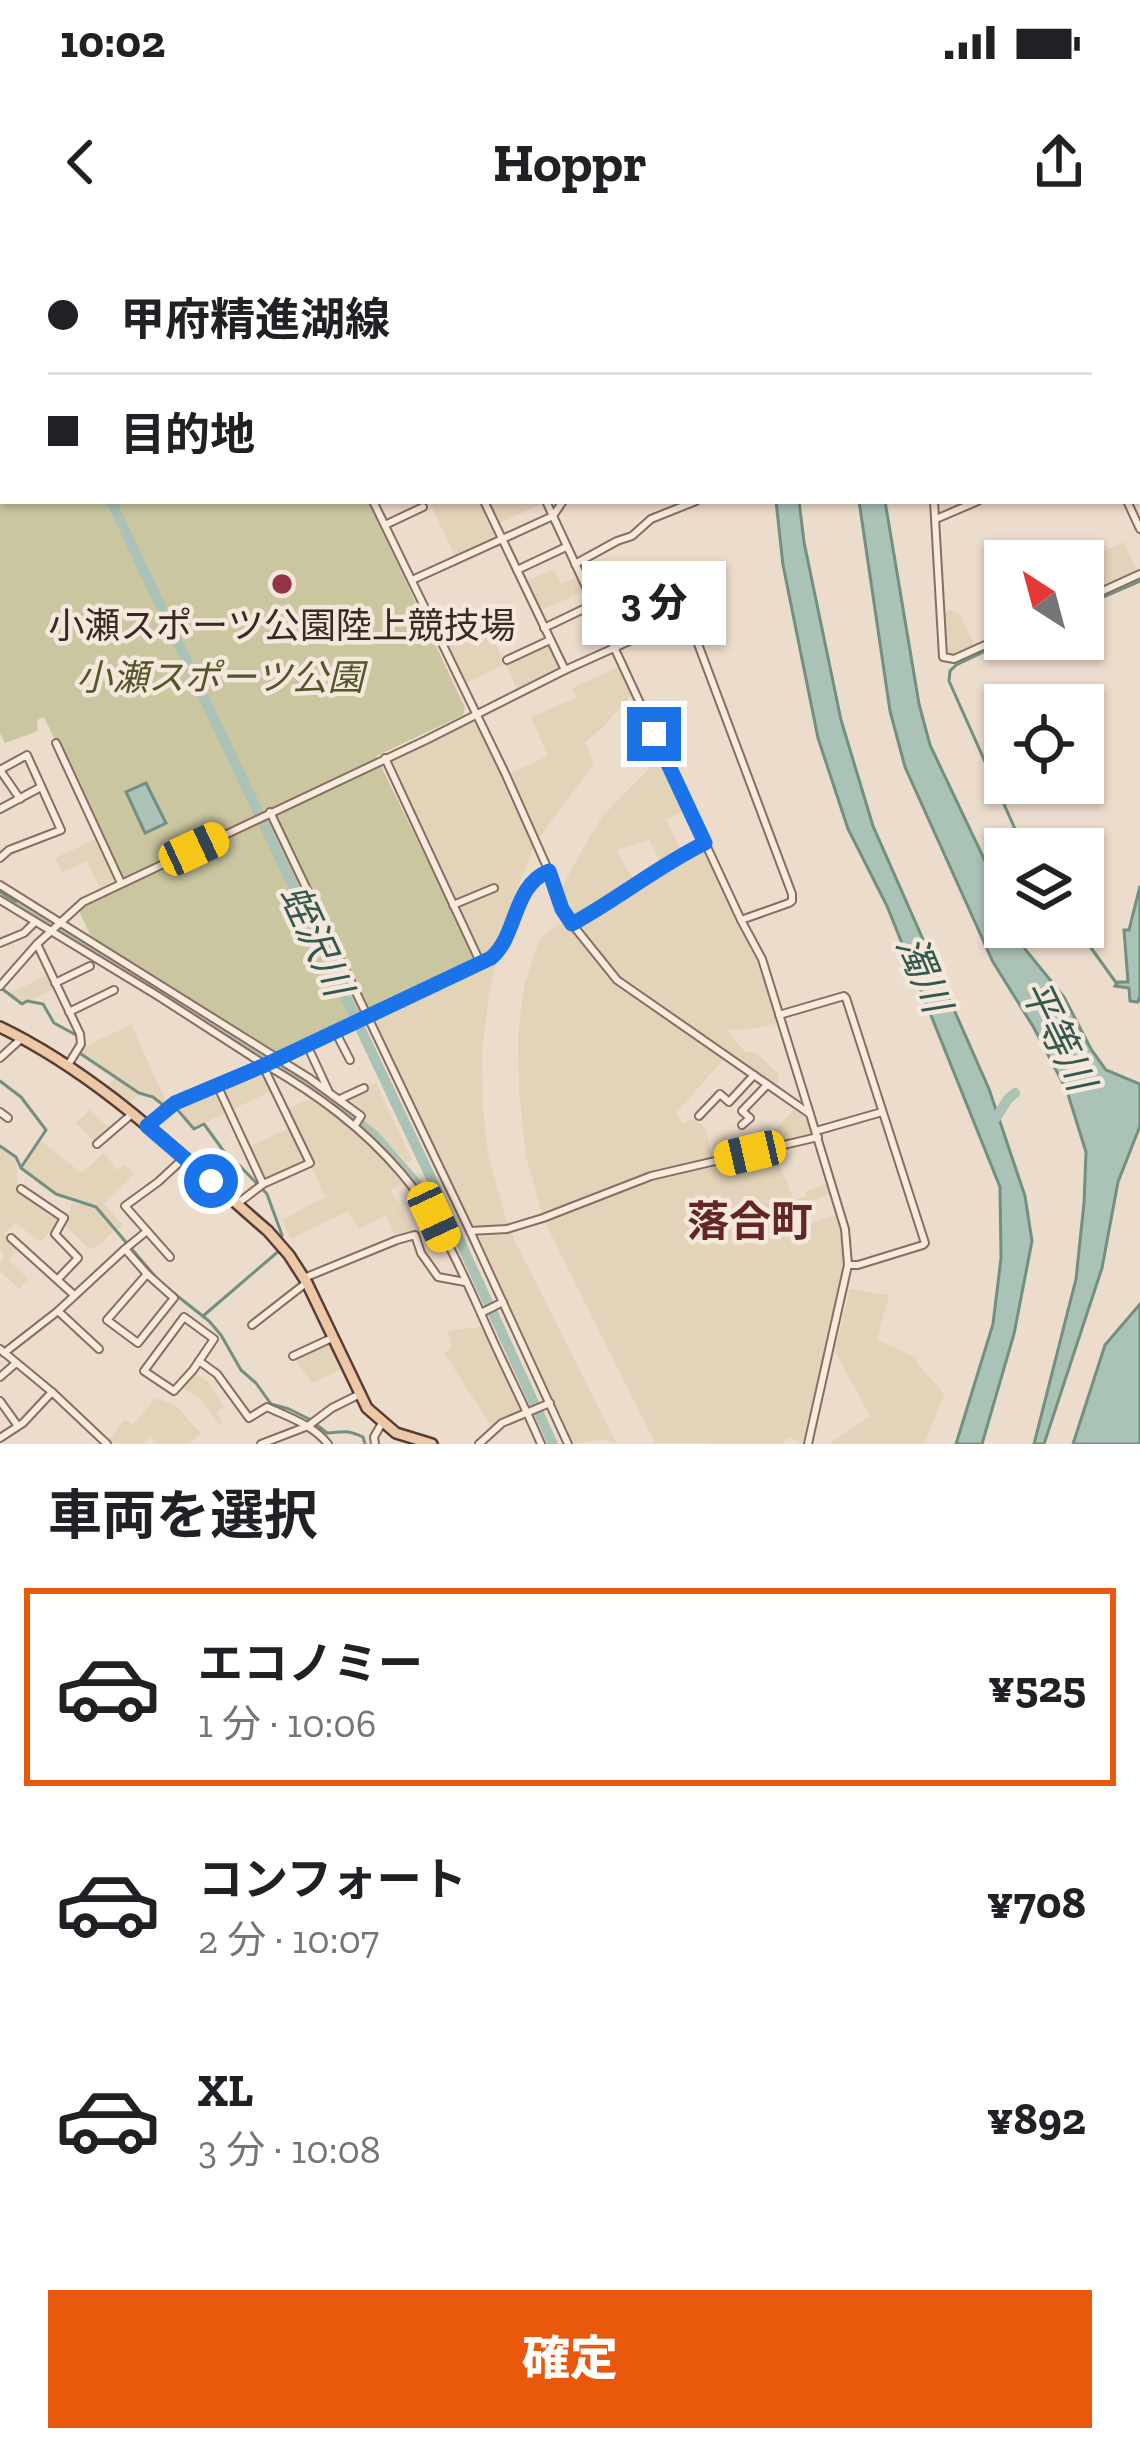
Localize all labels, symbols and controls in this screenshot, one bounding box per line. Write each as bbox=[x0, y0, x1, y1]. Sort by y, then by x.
text: 10:02 bbox=[60, 15, 165, 69]
icon: back bbox=[48, 129, 114, 195]
icon: share bbox=[1026, 129, 1092, 195]
text: Hoppr bbox=[493, 130, 647, 195]
text: 甲府精進湖線 bbox=[120, 293, 390, 347]
text: 目的地 bbox=[120, 408, 255, 462]
north arrow bbox=[984, 540, 1104, 660]
map controls bbox=[984, 540, 1104, 948]
callout: 3 分 bbox=[582, 560, 726, 644]
marker: 小瀬スポーツ公園陸上競技場 bbox=[269, 571, 295, 597]
text: 3 分 bbox=[620, 579, 688, 626]
place label: 小瀬スポーツ公園陸上競技場 bbox=[48, 604, 516, 647]
park label: 小瀬スポーツ公園 bbox=[76, 656, 369, 699]
button: locate bbox=[984, 684, 1104, 804]
route end bbox=[627, 707, 681, 761]
car bbox=[154, 817, 234, 881]
button: layers bbox=[984, 828, 1104, 948]
water label: 蛭沢川 bbox=[270, 877, 364, 1007]
water label: 濁川 bbox=[887, 929, 962, 1023]
water label: 平等川 bbox=[1011, 972, 1107, 1101]
car bbox=[711, 1127, 789, 1179]
route start bbox=[184, 1154, 238, 1208]
car bbox=[402, 1177, 466, 1257]
district label: 落合町 bbox=[687, 1196, 813, 1247]
text: 車両を選択 bbox=[48, 1483, 318, 1548]
icon: car bbox=[54, 1633, 162, 1741]
text: エコノミー bbox=[198, 1637, 423, 1691]
text: ¥525 bbox=[988, 1660, 1086, 1714]
text: 1 分 · 10:06 bbox=[198, 1700, 377, 1747]
icon: car bbox=[54, 1849, 162, 1957]
text: コンフォート bbox=[198, 1853, 467, 1907]
text: ¥708 bbox=[987, 1876, 1086, 1930]
text: 2 分 · 10:07 bbox=[198, 1916, 379, 1963]
text: XL bbox=[198, 2064, 253, 2118]
icon: car bbox=[54, 2065, 162, 2173]
text: ¥892 bbox=[987, 2092, 1086, 2146]
text: 3 分 · 10:08 bbox=[198, 2126, 381, 2173]
button: 確定 bbox=[48, 2290, 1092, 2428]

